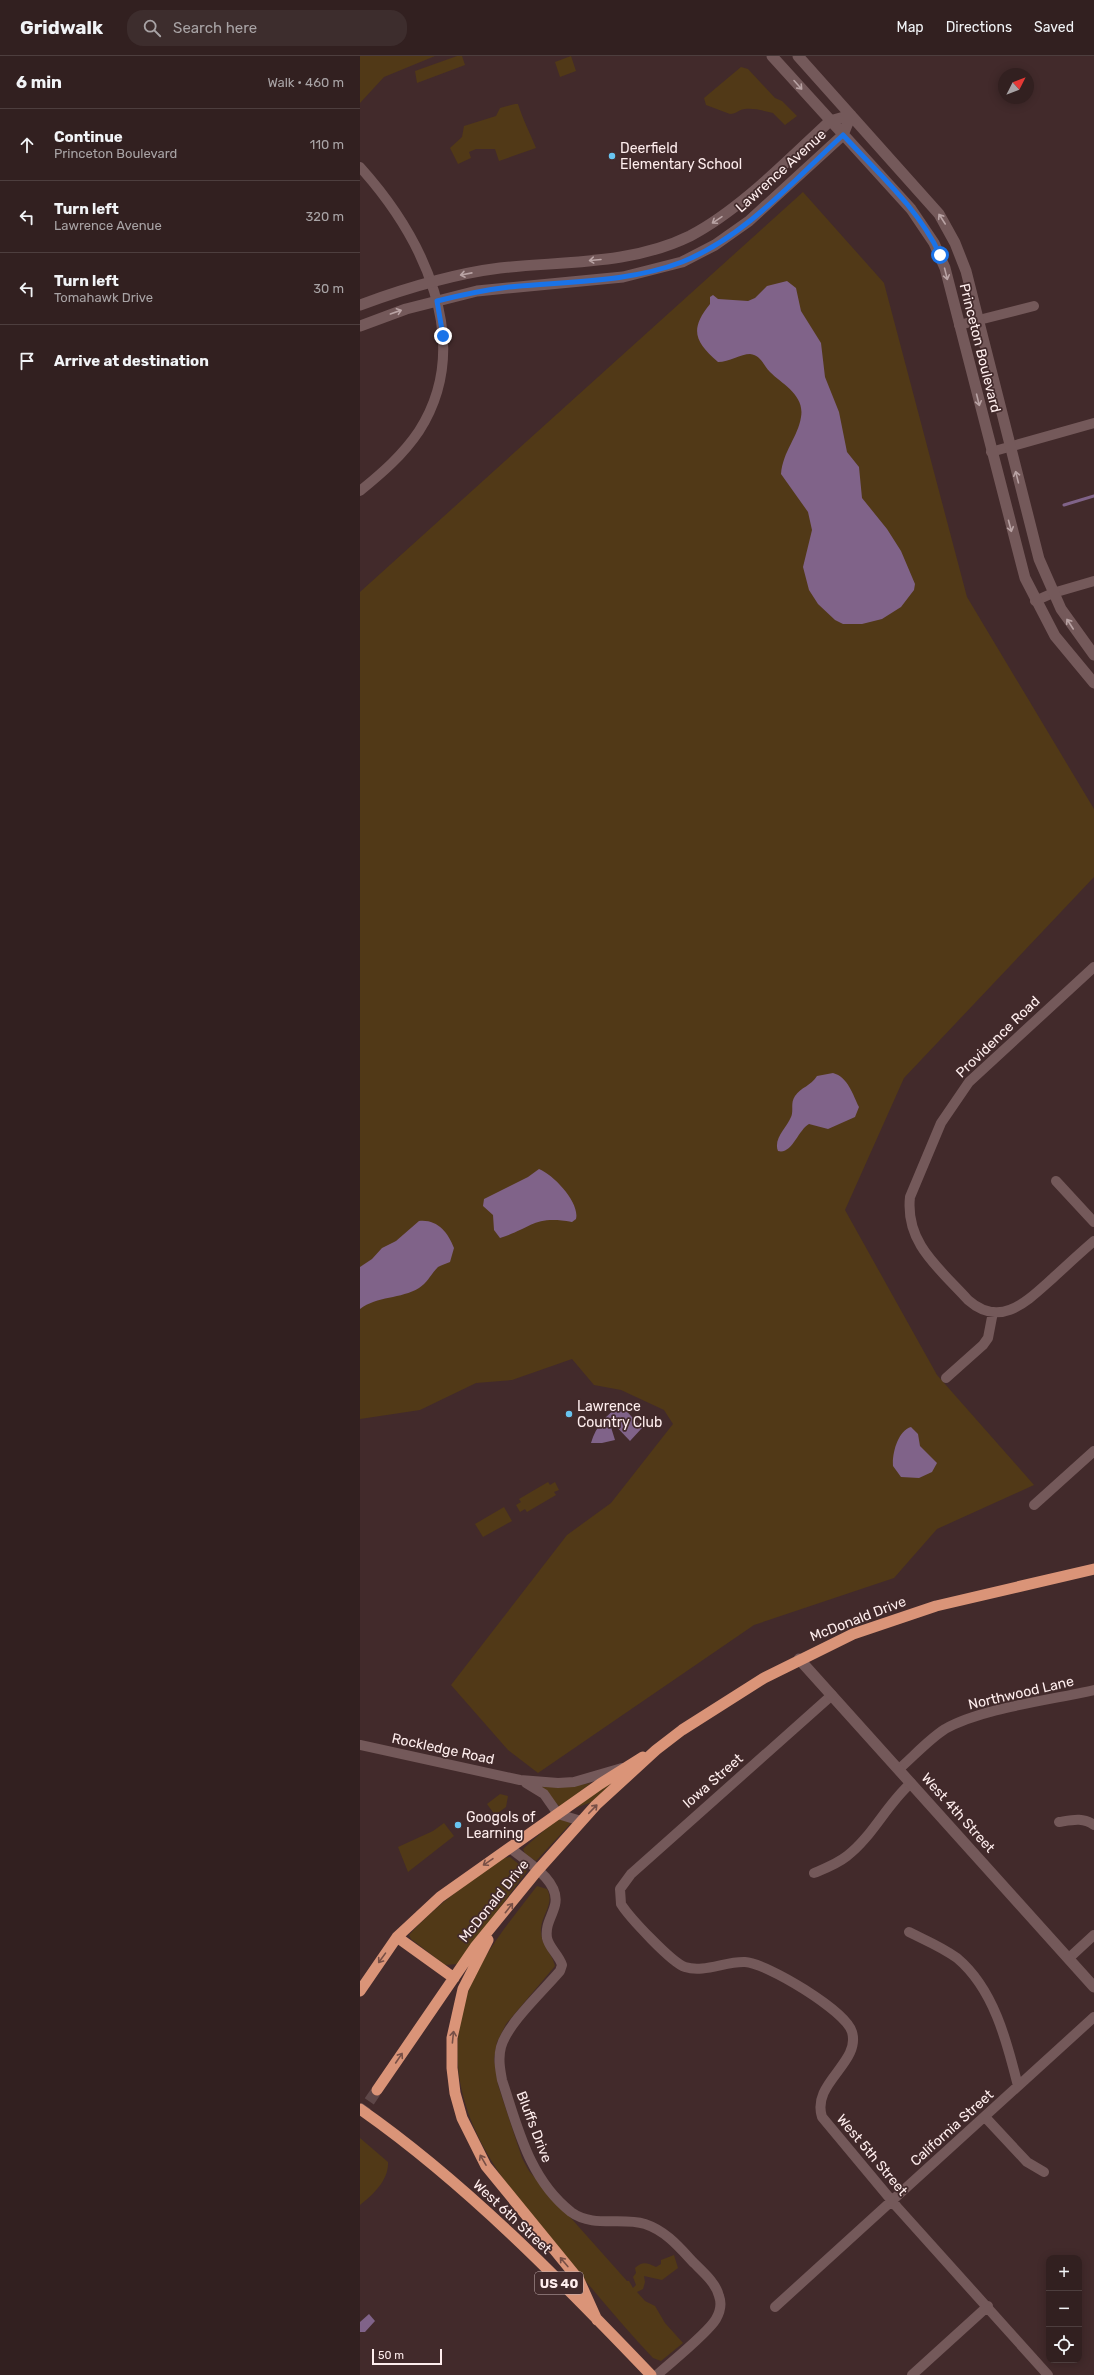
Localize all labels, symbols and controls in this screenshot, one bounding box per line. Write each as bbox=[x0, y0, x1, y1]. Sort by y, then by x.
search box bbox=[127, 10, 407, 46]
text: Gridwalk bbox=[20, 16, 103, 39]
icon: search bbox=[141, 17, 163, 39]
text: Search here bbox=[173, 19, 257, 37]
text: Map bbox=[897, 19, 924, 36]
text: Directions bbox=[946, 19, 1012, 36]
text: Saved bbox=[1034, 19, 1074, 36]
north arrow bbox=[998, 68, 1034, 104]
text: 6 min bbox=[16, 72, 62, 92]
text: Walk · 460 m bbox=[267, 75, 344, 90]
one-way arrow bbox=[794, 80, 803, 90]
street label: Lawrence Avenue bbox=[732, 126, 830, 216]
text: Continue bbox=[54, 128, 123, 146]
icon: ahead bbox=[16, 134, 38, 156]
text: 110 m bbox=[310, 137, 344, 152]
place label: Deerfield Elementary School bbox=[620, 140, 742, 173]
text: Princeton Boulevard bbox=[54, 146, 177, 161]
marker: Deerfield Elementary School bbox=[607, 151, 617, 161]
text: Turn left bbox=[54, 200, 119, 218]
icon: left bbox=[16, 206, 38, 228]
text: 320 m bbox=[306, 209, 344, 224]
one-way arrow bbox=[937, 213, 946, 224]
one-way arrow bbox=[711, 216, 722, 224]
text: Lawrence Avenue bbox=[54, 218, 162, 233]
route start bbox=[931, 246, 949, 264]
one-way arrow bbox=[589, 257, 602, 264]
one-way arrow bbox=[943, 267, 950, 280]
one-way arrow bbox=[459, 270, 472, 278]
text: Turn left bbox=[54, 272, 119, 290]
icon: left bbox=[16, 278, 38, 300]
text: 30 m bbox=[313, 281, 344, 296]
street label: Princeton Boulevard bbox=[956, 282, 1004, 414]
text: Tomahawk Drive bbox=[54, 290, 153, 305]
one-way arrow bbox=[390, 308, 403, 315]
route end bbox=[434, 327, 452, 345]
icon: arrive bbox=[16, 350, 38, 372]
text: Arrive at destination bbox=[54, 352, 209, 370]
one-way arrow bbox=[975, 393, 982, 406]
one-way arrow bbox=[1013, 470, 1021, 483]
one-way arrow bbox=[1007, 519, 1014, 532]
one-way arrow bbox=[1066, 619, 1074, 630]
street label: Providence Road bbox=[953, 993, 1043, 1081]
place label: Lawrence Country Club bbox=[577, 1398, 662, 1431]
marker: Lawrence Country Club bbox=[564, 1409, 574, 1419]
street label: McDonald Drive bbox=[808, 1593, 909, 1645]
street label: Northwood Lane bbox=[967, 1673, 1076, 1713]
street label: Rockledge Road bbox=[390, 1730, 496, 1768]
street label: Iowa Street bbox=[679, 1750, 747, 1812]
street label: West 4th Street bbox=[918, 1770, 999, 1857]
one-way arrow bbox=[588, 1804, 598, 1814]
place label: Googols of Learning bbox=[466, 1809, 536, 1842]
marker: Googols of Learning bbox=[453, 1820, 463, 1830]
street label: McDonald Drive bbox=[455, 1856, 533, 1946]
one-way arrow bbox=[483, 1858, 494, 1866]
one-way arrow bbox=[504, 1902, 513, 1913]
one-way arrow bbox=[378, 1952, 386, 1963]
one-way arrow bbox=[449, 2031, 456, 2044]
one-way arrow bbox=[395, 2052, 403, 2063]
street label: California Street bbox=[907, 2086, 997, 2170]
street label: Bluffs Drive bbox=[513, 2089, 555, 2165]
street label: West 5th Street bbox=[833, 2111, 911, 2200]
one-way arrow bbox=[479, 2155, 487, 2166]
street label: West 6th Street bbox=[469, 2176, 555, 2258]
map controls bbox=[1046, 2255, 1082, 2363]
button: + bbox=[1046, 2255, 1082, 2291]
one-way arrow bbox=[560, 2256, 569, 2267]
road number: US 40 bbox=[535, 2272, 583, 2294]
button: − bbox=[1046, 2291, 1082, 2327]
button: locate bbox=[1046, 2327, 1082, 2363]
scale bar bbox=[372, 2347, 442, 2366]
text: 50 m bbox=[378, 2349, 404, 2362]

